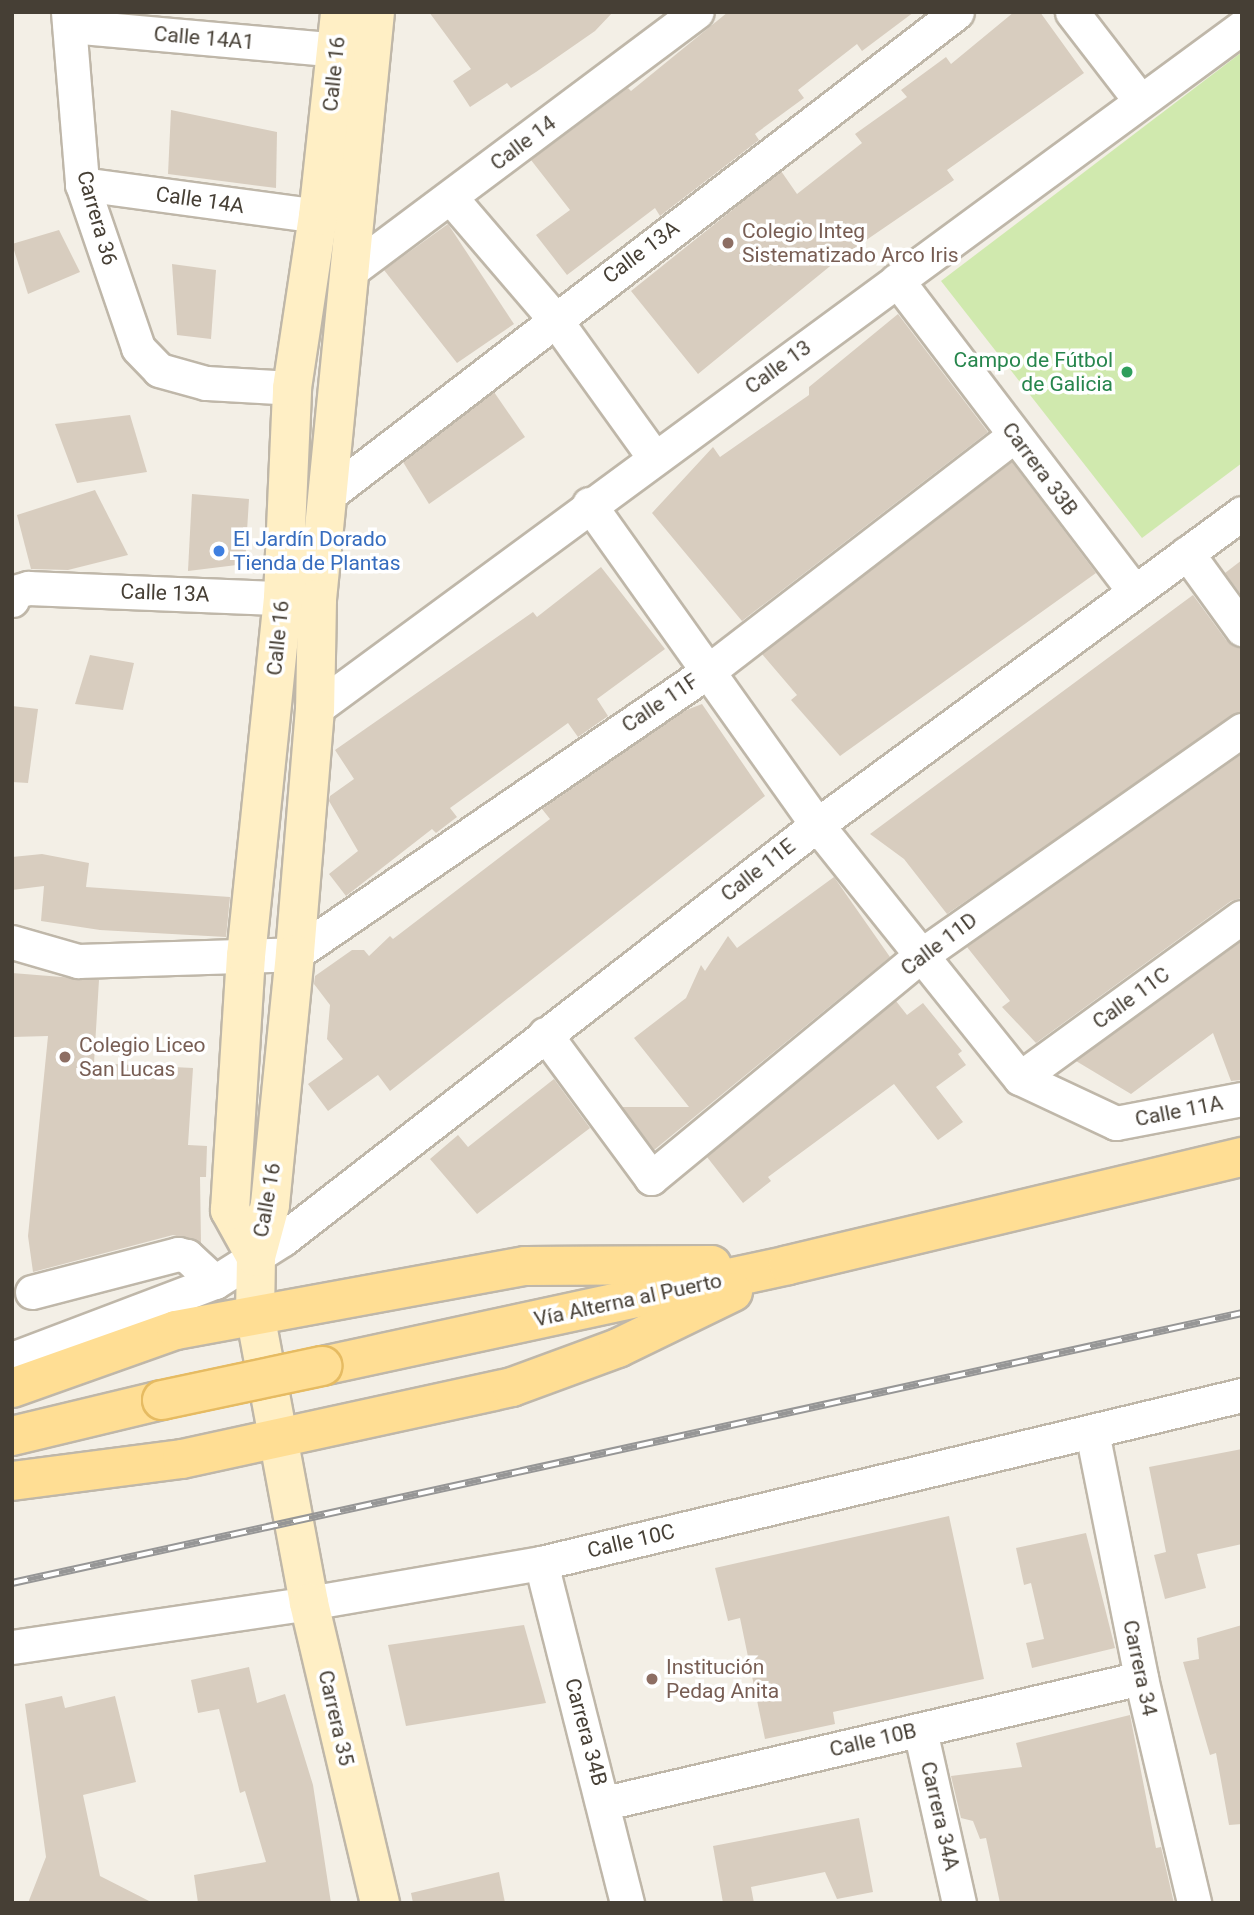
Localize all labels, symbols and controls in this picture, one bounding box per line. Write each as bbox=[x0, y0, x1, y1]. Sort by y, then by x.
street label: Calle 14A1 bbox=[153, 21, 255, 55]
street label: Calle 16 bbox=[318, 35, 350, 113]
street label: Calle 14 bbox=[485, 110, 561, 176]
street label: Carrera 36 bbox=[71, 168, 123, 268]
street label: Calle 14A bbox=[154, 181, 246, 219]
street label: Calle 13A bbox=[598, 215, 684, 289]
place label: Colegio Integ Sistematizado Arco Iris bbox=[742, 218, 959, 268]
marker: Colegio Integ Sistematizado Arco Iris bbox=[720, 235, 736, 251]
street label: Calle 13 bbox=[740, 335, 816, 399]
place label: Campo de Fútbol de Galicia bbox=[954, 347, 1113, 397]
marker: Campo de Fútbol de Galicia bbox=[1119, 364, 1135, 380]
street label: Carrera 33B bbox=[997, 417, 1083, 521]
place label: El Jardín Dorado Tienda de Plantas bbox=[233, 526, 401, 576]
marker: El Jardín Dorado Tienda de Plantas bbox=[211, 543, 227, 559]
street label: Calle 13A bbox=[120, 579, 210, 607]
street label: Calle 16 bbox=[262, 599, 294, 677]
street label: Calle 11F bbox=[617, 668, 703, 738]
street label: Calle 11E bbox=[716, 833, 800, 907]
street label: Calle 11D bbox=[896, 907, 982, 981]
street label: Calle 11C bbox=[1088, 962, 1174, 1034]
place label: Colegio Liceo San Lucas bbox=[79, 1032, 205, 1082]
marker: Colegio Liceo San Lucas bbox=[57, 1049, 73, 1065]
street label: Calle 11A bbox=[1133, 1090, 1225, 1132]
street label: Calle 16 bbox=[248, 1161, 286, 1239]
street label: Vía Alterna al Puerto bbox=[532, 1268, 724, 1332]
street label: Calle 10C bbox=[585, 1519, 677, 1563]
street label: Carrera 34 bbox=[1118, 1618, 1162, 1718]
place label: Institución Pedag Anita bbox=[666, 1654, 779, 1704]
street label: Carrera 35 bbox=[313, 1668, 359, 1768]
marker: Institución Pedag Anita bbox=[644, 1671, 660, 1687]
street label: Carrera 34B bbox=[560, 1675, 612, 1789]
street label: Calle 10B bbox=[827, 1718, 919, 1762]
street label: Carrera 34A bbox=[915, 1759, 965, 1873]

